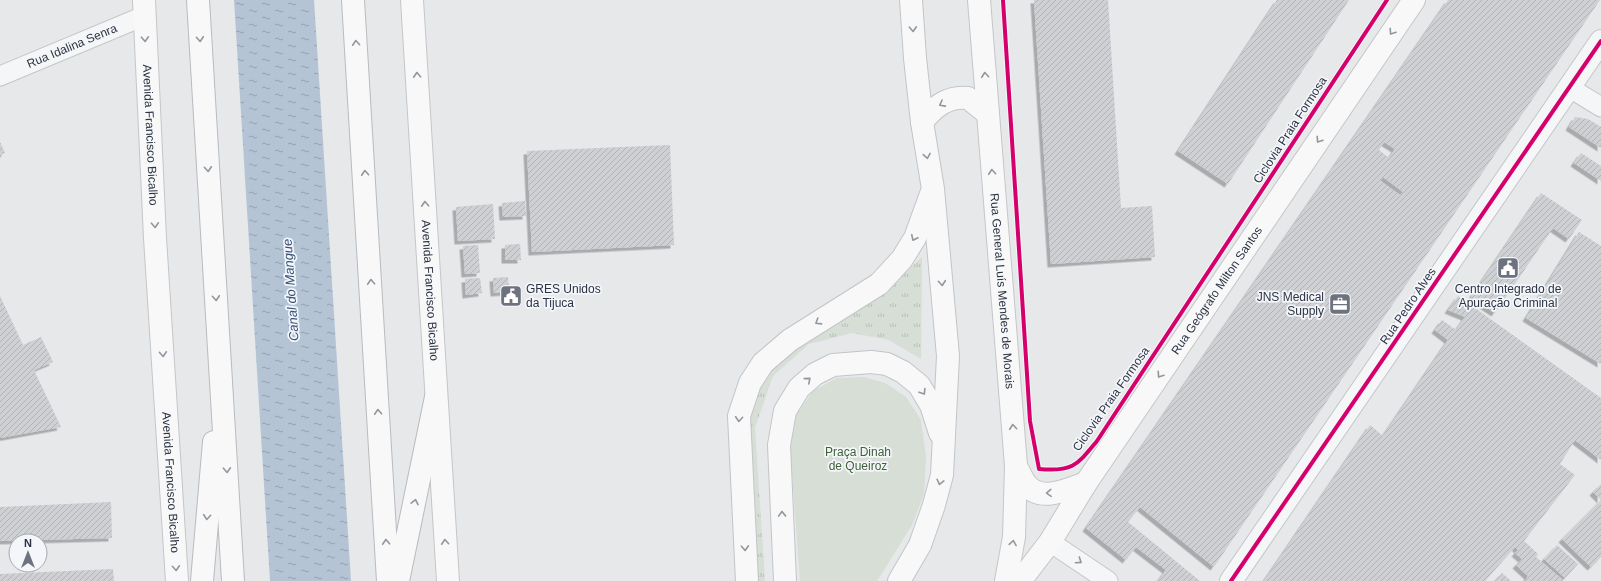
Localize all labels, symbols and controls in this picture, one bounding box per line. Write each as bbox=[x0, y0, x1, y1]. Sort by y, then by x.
street label: Rua Idalina Senra bbox=[25, 21, 119, 71]
one-way arrow bbox=[909, 26, 917, 32]
one-way arrow bbox=[1389, 28, 1397, 35]
one-way arrow bbox=[141, 36, 150, 42]
one-way arrow bbox=[196, 36, 205, 42]
one-way arrow bbox=[352, 40, 361, 46]
street label: Avenida Francisco Bicalho bbox=[140, 64, 161, 206]
one-way arrow bbox=[412, 72, 421, 78]
one-way arrow bbox=[980, 72, 989, 78]
street label: Ciclovia Praia Formosa bbox=[1250, 74, 1330, 186]
one-way arrow bbox=[939, 99, 946, 106]
one-way arrow bbox=[1316, 136, 1324, 143]
one-way arrow bbox=[922, 153, 931, 159]
one-way arrow bbox=[204, 166, 213, 172]
one-way arrow bbox=[988, 169, 997, 175]
one-way arrow bbox=[360, 170, 369, 176]
street label: Rua General Luís Mendes de Morais bbox=[987, 193, 1017, 390]
one-way arrow bbox=[420, 201, 429, 207]
street label: Avenida Francisco Bicalho bbox=[419, 219, 441, 362]
one-way arrow bbox=[150, 222, 159, 228]
street label: Rua Geógrafo Milton Santos bbox=[1168, 224, 1265, 357]
one-way arrow bbox=[911, 234, 919, 241]
water label: Canal do Mangue bbox=[279, 238, 302, 342]
public building icon: Centro Integrado de Apuração Criminal bbox=[1495, 255, 1521, 281]
street label: Rua Pedro Alves bbox=[1377, 265, 1439, 347]
one-way arrow bbox=[367, 279, 376, 285]
one-way arrow bbox=[937, 280, 946, 286]
place label: GRES Unidos da Tijuca bbox=[526, 282, 601, 310]
place label: Centro Integrado de Apuração Criminal bbox=[1455, 282, 1562, 310]
public building icon: GRES Unidos da Tijuca bbox=[498, 283, 524, 309]
place label: JNS Medical Supply bbox=[1257, 290, 1324, 318]
office icon: JNS Medical Supply bbox=[1327, 291, 1353, 317]
one-way arrow bbox=[212, 295, 221, 301]
one-way arrow bbox=[815, 317, 822, 325]
street label: Ciclovia Praia Formosa bbox=[1070, 344, 1152, 454]
one-way arrow bbox=[159, 351, 167, 357]
one-way arrow bbox=[1157, 371, 1165, 378]
one-way arrow bbox=[804, 377, 811, 384]
one-way arrow bbox=[918, 388, 926, 395]
one-way arrow bbox=[374, 409, 383, 415]
street label: Avenida Francisco Bicalho bbox=[159, 411, 182, 554]
one-way arrow bbox=[735, 416, 744, 422]
one-way arrow bbox=[1009, 424, 1018, 430]
park label: Praça Dinah de Queiroz bbox=[825, 445, 891, 473]
one-way arrow bbox=[222, 467, 231, 473]
one-way arrow bbox=[936, 478, 945, 485]
one-way arrow bbox=[1046, 489, 1052, 498]
one-way arrow bbox=[410, 499, 418, 505]
one-way arrow bbox=[778, 511, 787, 517]
one-way arrow bbox=[203, 514, 212, 520]
north arrow bbox=[8, 533, 48, 573]
text: N bbox=[24, 537, 32, 549]
one-way arrow bbox=[381, 539, 390, 545]
one-way arrow bbox=[441, 539, 450, 545]
one-way arrow bbox=[1008, 539, 1016, 546]
one-way arrow bbox=[741, 545, 749, 551]
one-way arrow bbox=[1075, 556, 1082, 564]
one-way arrow bbox=[172, 565, 181, 571]

